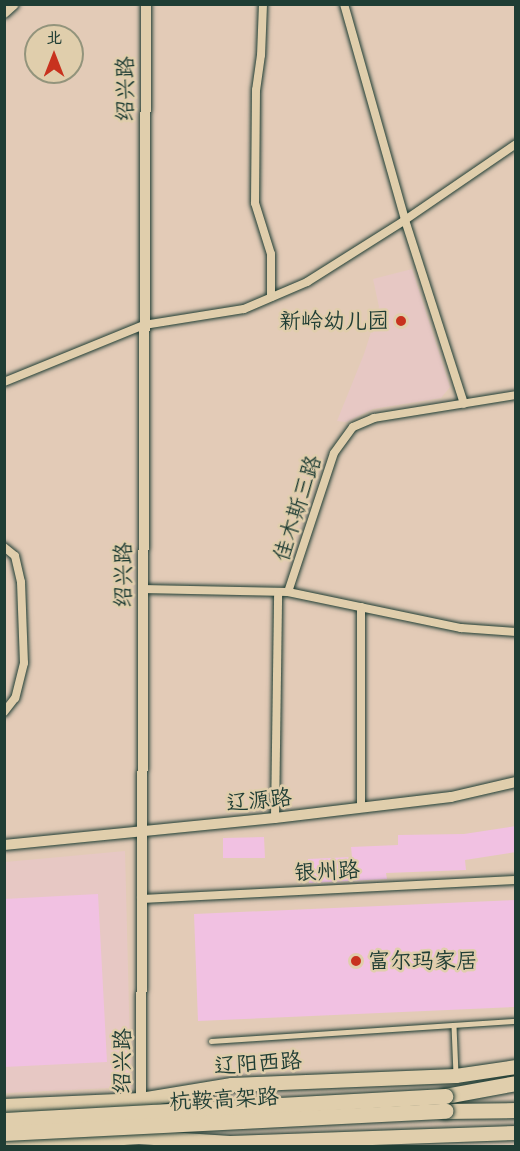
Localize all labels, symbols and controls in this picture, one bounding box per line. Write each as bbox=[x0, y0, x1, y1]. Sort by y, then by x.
text: 北 bbox=[46, 23, 62, 52]
north arrow bbox=[24, 24, 84, 84]
street label: 绍兴路 bbox=[112, 56, 138, 122]
place label: 新岭幼儿园 bbox=[279, 308, 389, 334]
marker: 新岭幼儿园 bbox=[394, 314, 408, 328]
street label: 佳木斯三路 bbox=[267, 452, 327, 564]
street label: 绍兴路 bbox=[110, 542, 136, 608]
street label: 辽源路 bbox=[225, 783, 293, 817]
street label: 银州路 bbox=[293, 856, 361, 886]
place label: 富尔玛家居 bbox=[368, 948, 478, 974]
marker: 富尔玛家居 bbox=[349, 954, 363, 968]
street label: 绍兴路 bbox=[108, 1028, 136, 1094]
street label: 辽阳西路 bbox=[213, 1047, 303, 1079]
street label: 杭鞍高架路 bbox=[168, 1083, 280, 1115]

